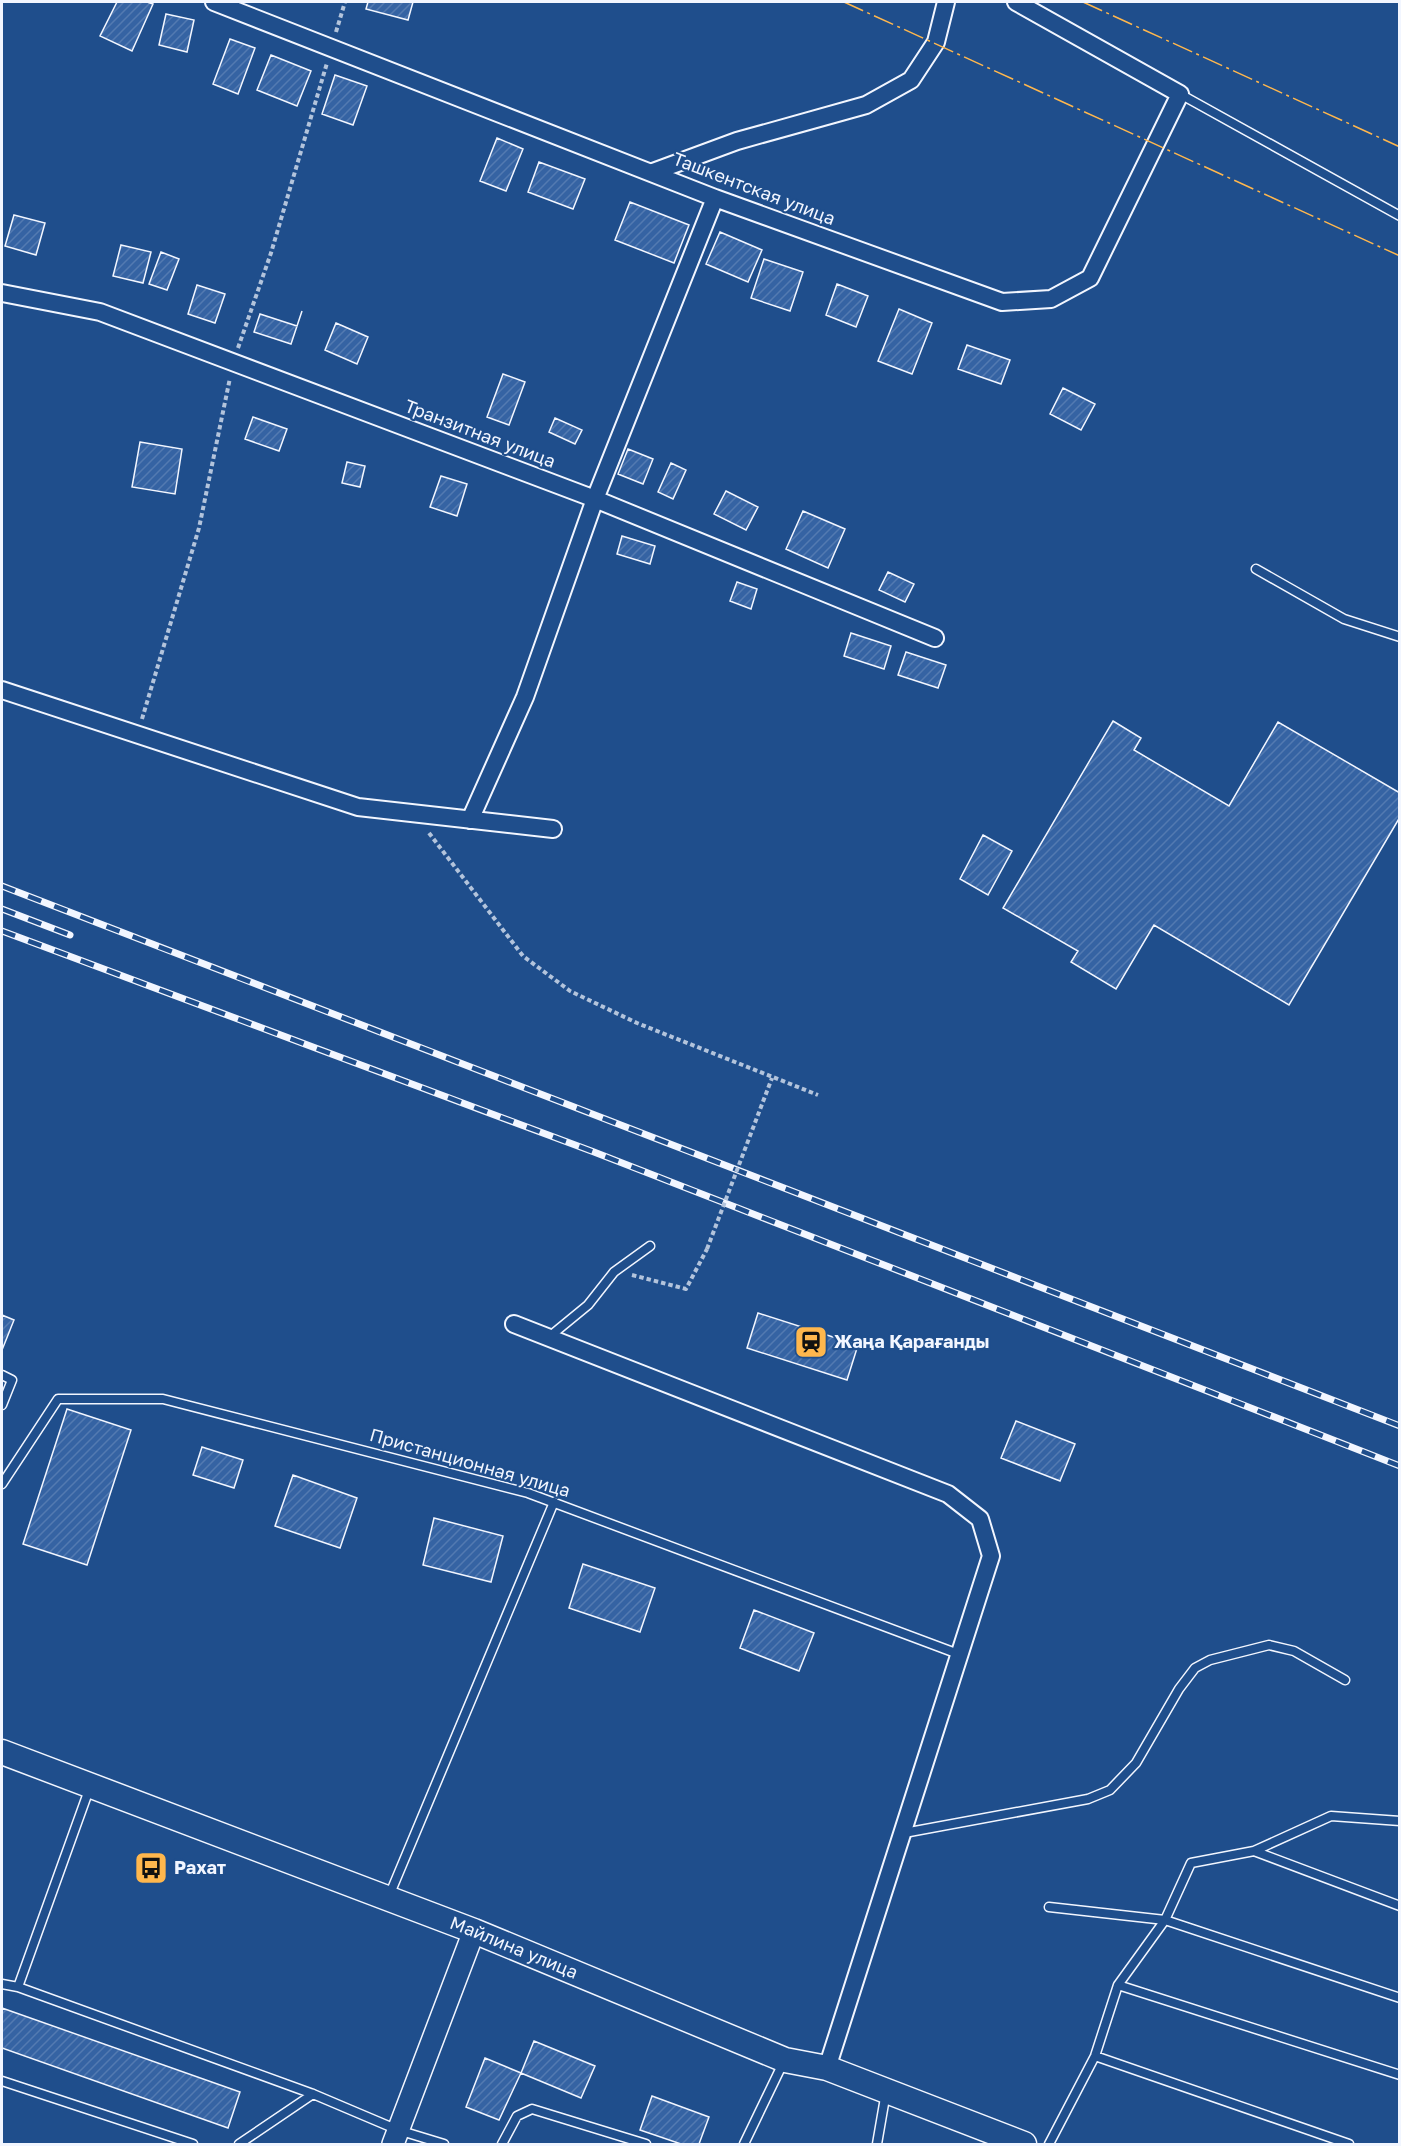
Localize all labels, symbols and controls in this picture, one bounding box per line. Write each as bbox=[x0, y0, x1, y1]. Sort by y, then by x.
street label: Ташкентская улица bbox=[670, 147, 839, 229]
street label: Транзитная улица bbox=[402, 394, 559, 472]
station icon: Жаңа Қарағанды bbox=[793, 1324, 829, 1360]
place label: Жаңа Қарағанды bbox=[834, 1330, 989, 1352]
street label: Пристанционная улица bbox=[367, 1423, 573, 1501]
bus stop icon: Рахат bbox=[133, 1850, 169, 1886]
place label: Рахат bbox=[174, 1856, 226, 1878]
street label: Майлина улица bbox=[447, 1911, 582, 1983]

